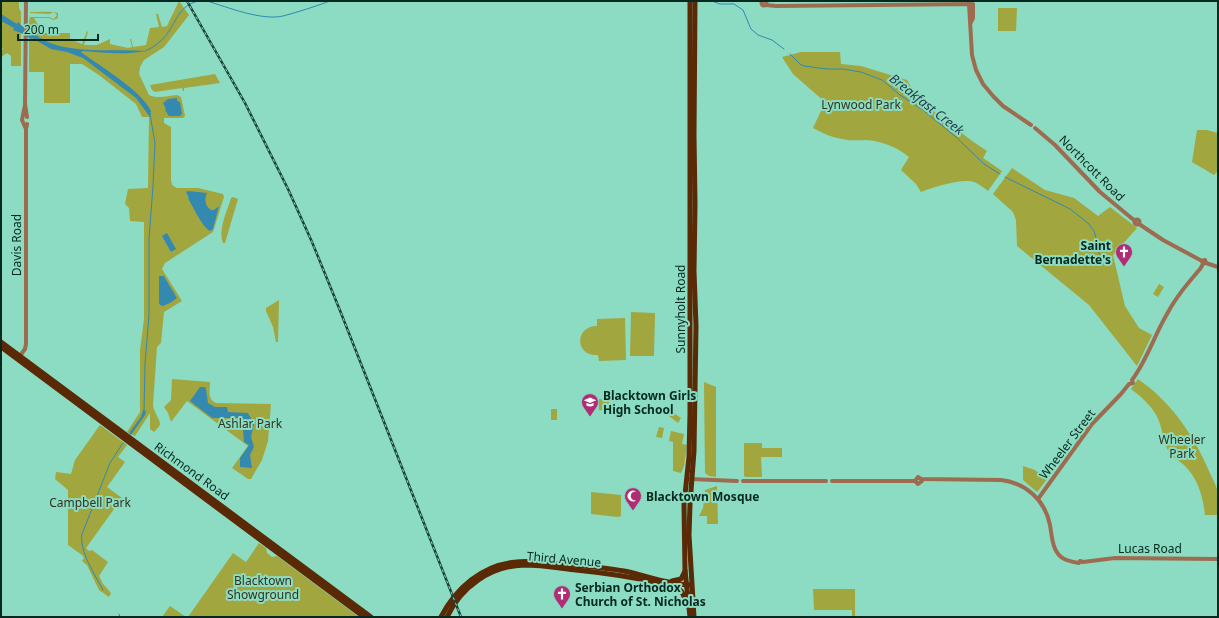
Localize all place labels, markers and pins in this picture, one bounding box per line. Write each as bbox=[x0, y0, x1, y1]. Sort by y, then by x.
place label: Saint Bernadette's bbox=[1034, 237, 1111, 268]
church icon: Saint Bernadette's bbox=[1114, 242, 1134, 267]
place label: Blacktown Girls High School bbox=[603, 387, 696, 418]
school or university icon: Blacktown Girls High School bbox=[580, 392, 600, 417]
mosque icon: Blacktown Mosque bbox=[623, 486, 643, 511]
place label: Blacktown Mosque bbox=[646, 488, 759, 505]
place label: Serbian Orthodox Church of St. Nicholas bbox=[575, 579, 706, 610]
church icon: Serbian Orthodox Church of St. Nicholas bbox=[552, 584, 572, 609]

